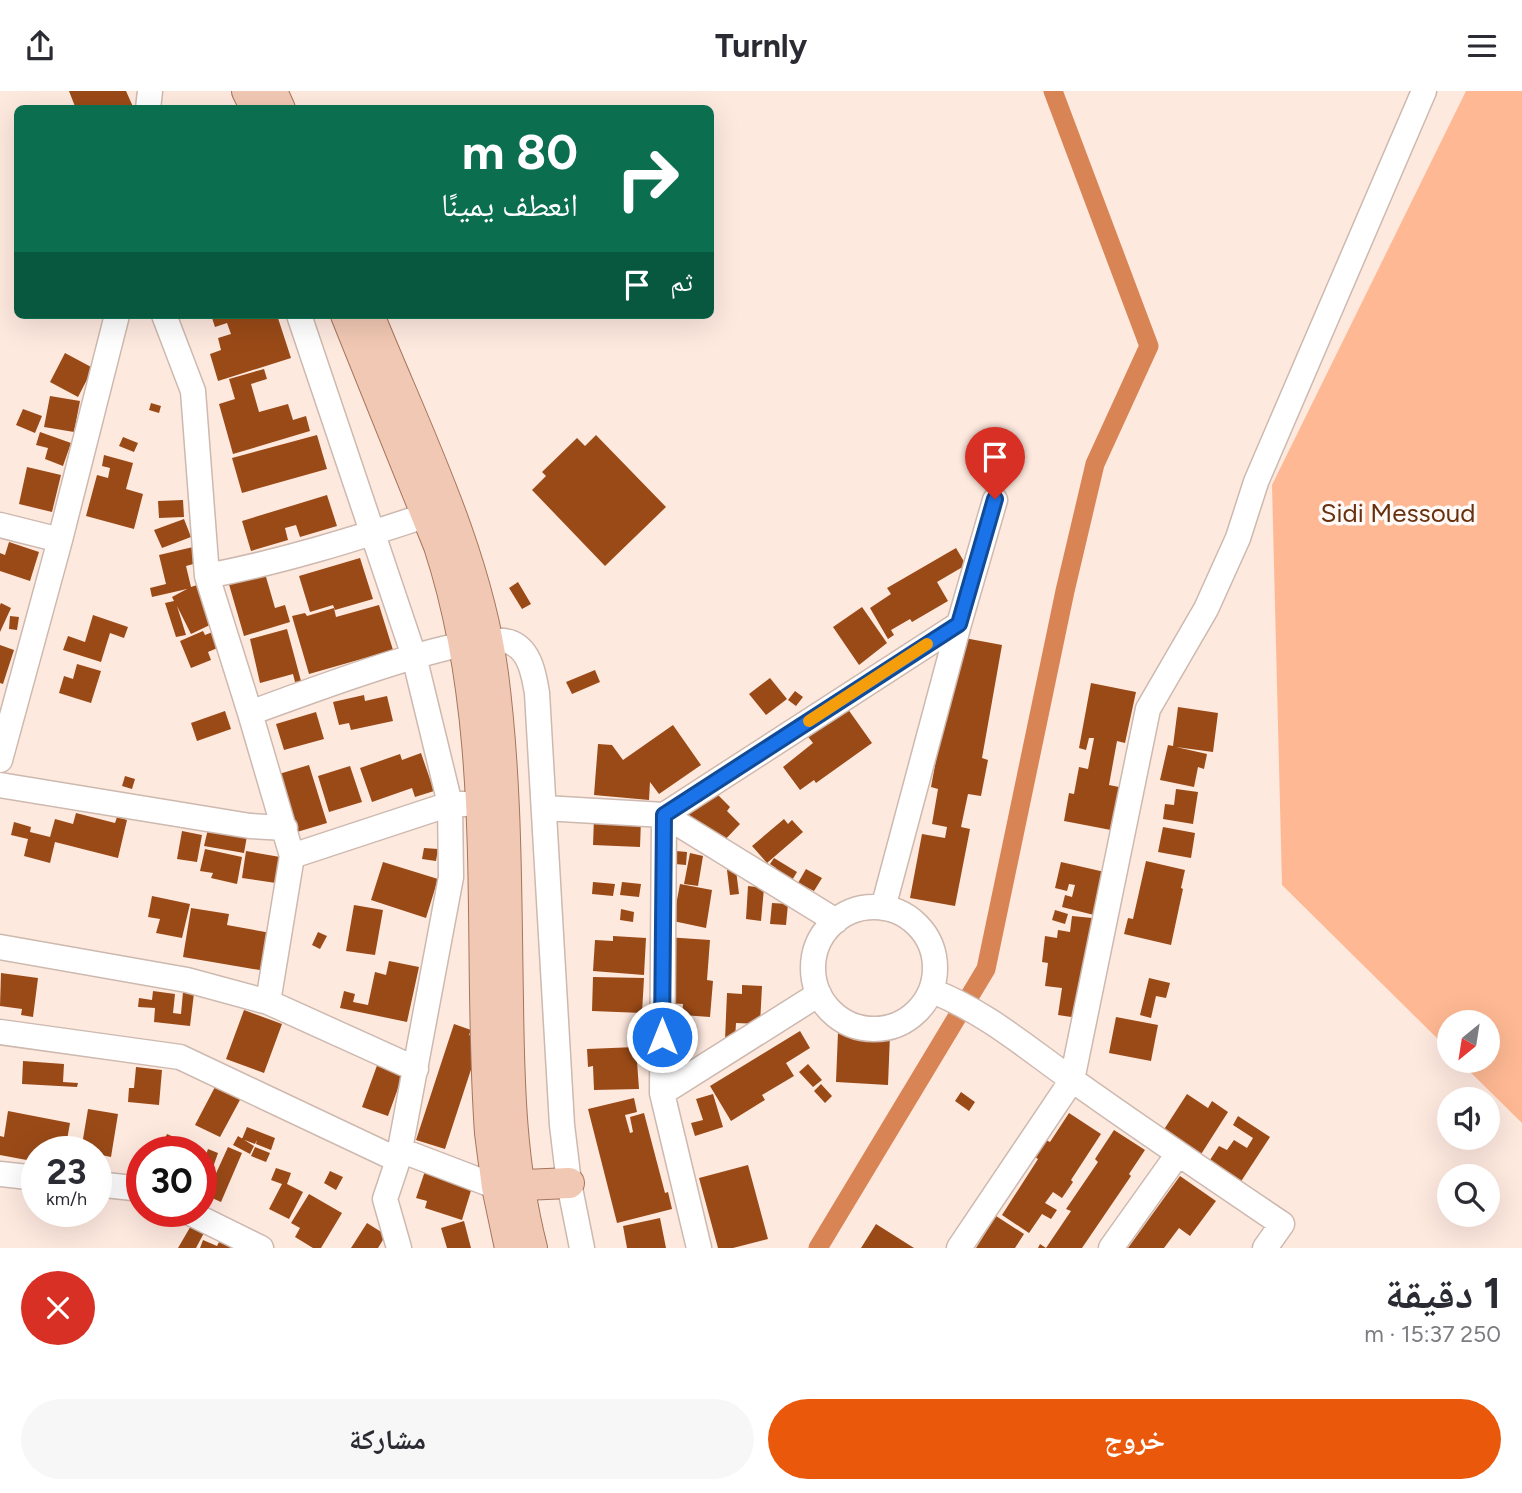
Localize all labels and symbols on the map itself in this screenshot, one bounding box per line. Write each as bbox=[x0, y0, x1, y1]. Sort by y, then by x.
pin bbox=[965, 427, 1025, 499]
park label: Sidi Messoud bbox=[1321, 497, 1475, 529]
position arrow bbox=[625, 1000, 699, 1074]
north arrow bbox=[1437, 1010, 1500, 1073]
speed limit sign: 30 bbox=[126, 1136, 217, 1227]

